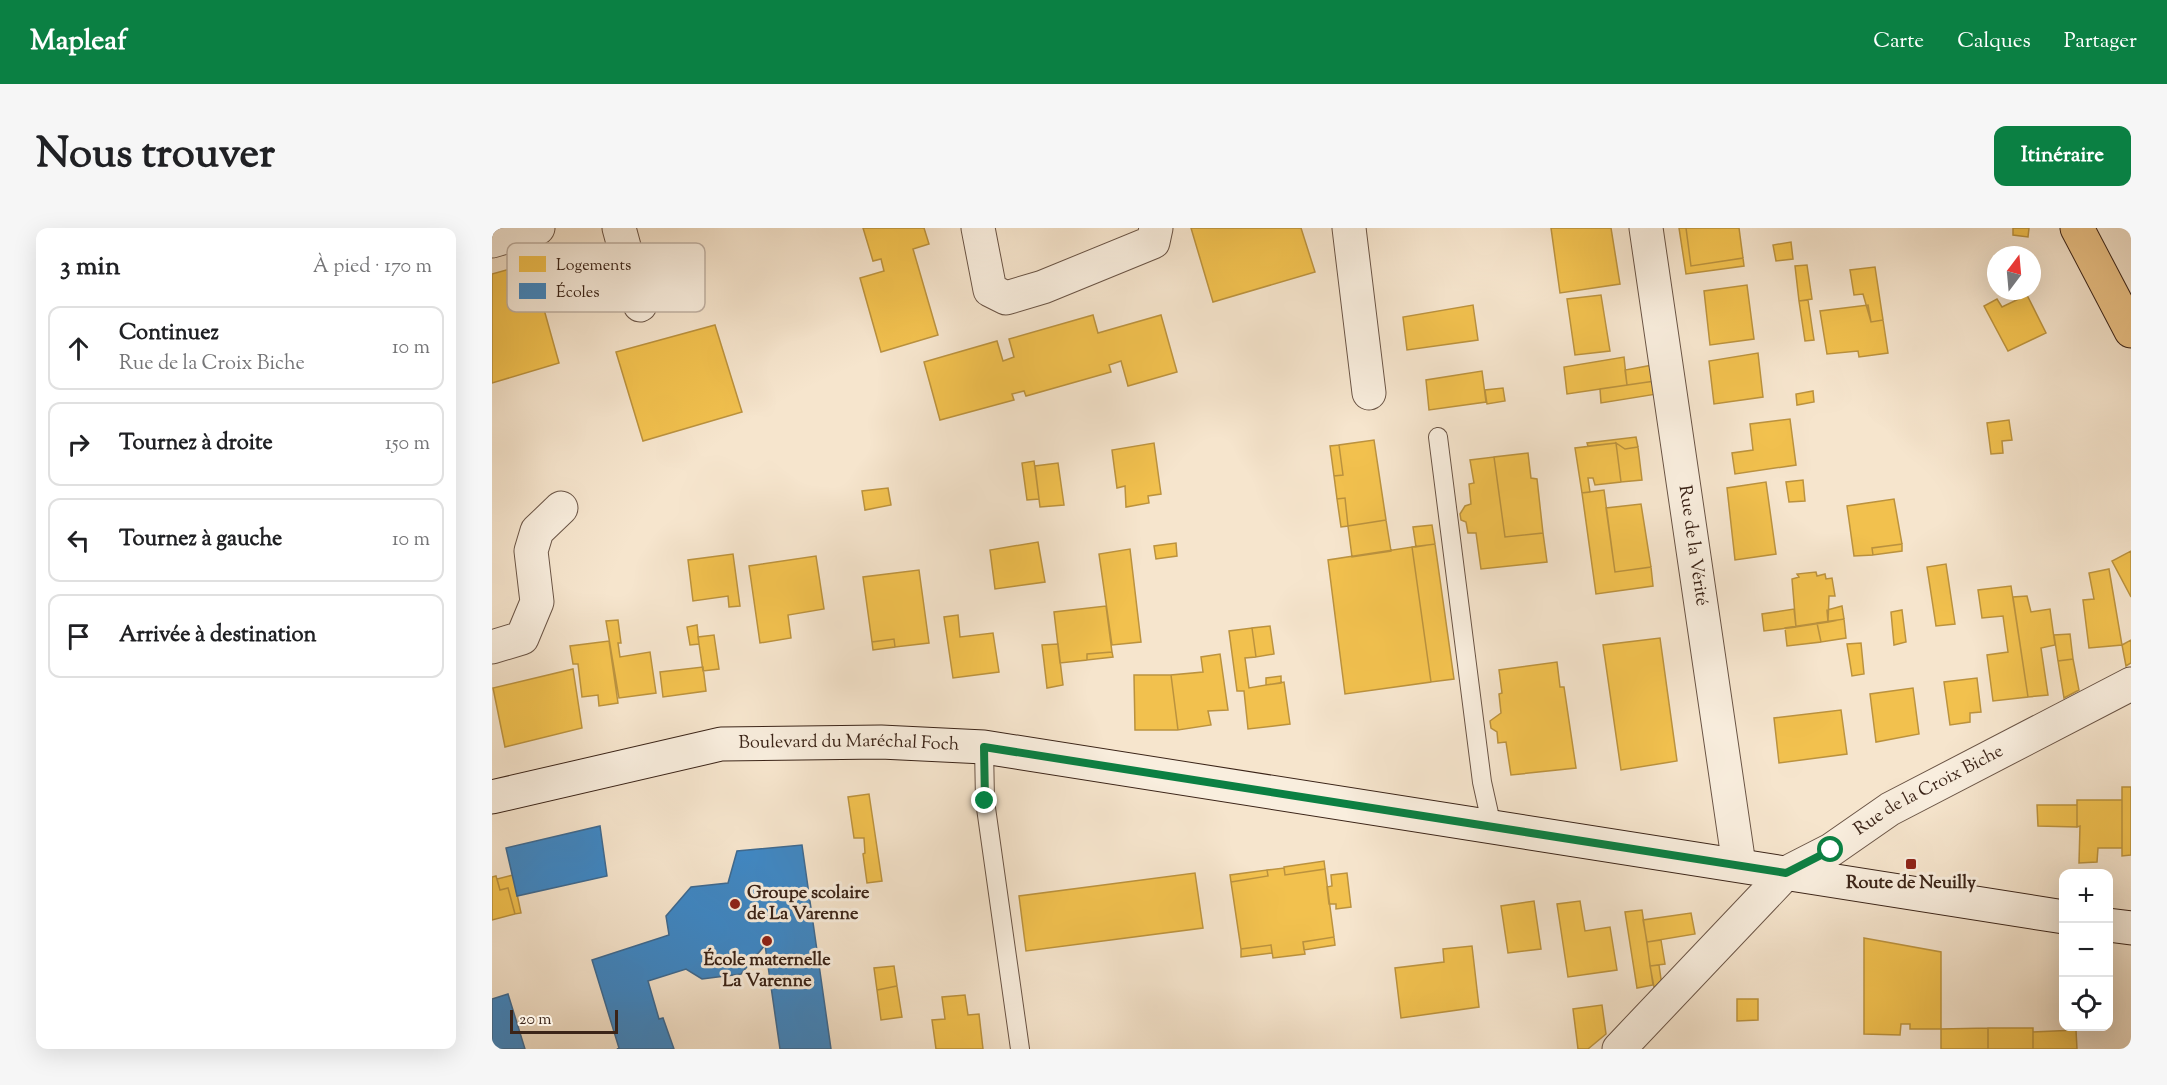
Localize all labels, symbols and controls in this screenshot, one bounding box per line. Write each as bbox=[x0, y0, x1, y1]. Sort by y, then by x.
text: Mapleaf bbox=[30, 22, 127, 62]
text: Carte bbox=[1873, 27, 1924, 57]
text: Calques bbox=[1957, 27, 2031, 57]
text: Partager bbox=[2064, 27, 2137, 57]
text: Nous trouver bbox=[36, 126, 275, 186]
button: Itinéraire bbox=[1994, 126, 2131, 186]
legend bbox=[507, 243, 705, 312]
north arrow bbox=[1987, 246, 2041, 300]
text: 3 min bbox=[60, 249, 120, 286]
text: À pied · 170 m bbox=[313, 253, 432, 282]
text: Logements bbox=[556, 255, 631, 278]
text: Écoles bbox=[556, 282, 600, 305]
text: Continuez bbox=[119, 318, 219, 350]
icon: ahead bbox=[62, 332, 95, 365]
text: 10 m bbox=[392, 334, 430, 363]
text: Rue de la Croix Biche bbox=[119, 350, 305, 379]
icon: right bbox=[62, 428, 95, 461]
text: Tournez à droite bbox=[119, 428, 273, 460]
text: 150 m bbox=[385, 430, 430, 459]
street label: Rue de la Vérité bbox=[1671, 483, 1714, 608]
icon: left bbox=[62, 524, 95, 557]
text: Tournez à gauche bbox=[119, 524, 282, 556]
text: 10 m bbox=[392, 526, 430, 555]
icon: arrive bbox=[62, 620, 95, 653]
text: Arrivée à destination bbox=[119, 620, 316, 652]
street label: Boulevard du Maréchal Foch bbox=[738, 729, 960, 759]
street label: Rue de la Croix Biche bbox=[1849, 739, 2008, 843]
route end bbox=[971, 787, 997, 813]
route start bbox=[1817, 836, 1843, 862]
marker: Route de Neuilly bbox=[1904, 857, 1918, 871]
map controls bbox=[2059, 869, 2113, 1031]
button: + bbox=[2059, 869, 2113, 923]
place label: Route de Neuilly bbox=[1846, 871, 1976, 897]
place label: Groupe scolaire de La Varenne bbox=[747, 881, 870, 928]
marker: Groupe scolaire de La Varenne bbox=[728, 897, 742, 911]
button: − bbox=[2059, 923, 2113, 977]
marker: École maternelle La Varenne bbox=[760, 934, 774, 948]
place label: École maternelle La Varenne bbox=[703, 947, 831, 995]
button: locate bbox=[2059, 977, 2113, 1031]
scale bar bbox=[510, 1007, 618, 1034]
text: 20 m bbox=[519, 1009, 552, 1032]

